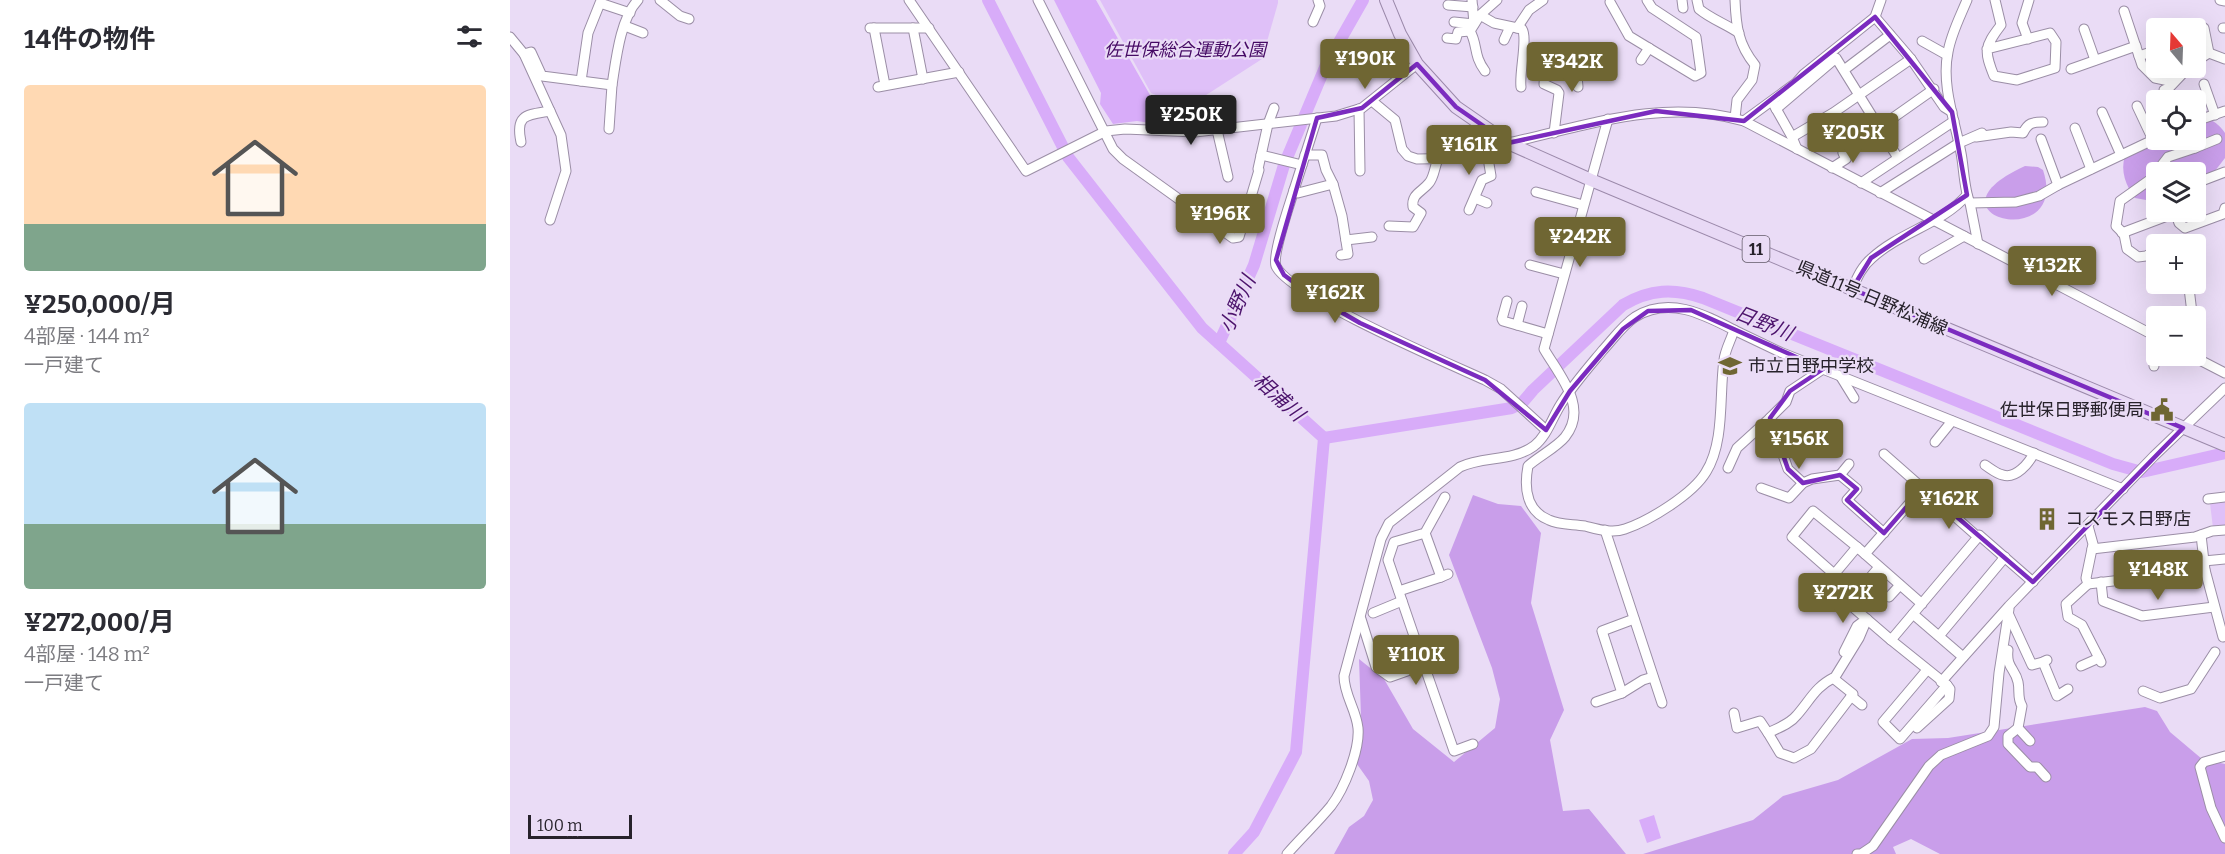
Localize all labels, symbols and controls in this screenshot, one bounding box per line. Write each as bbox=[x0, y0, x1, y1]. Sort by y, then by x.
north arrow bbox=[2146, 18, 2206, 78]
map controls bbox=[2146, 18, 2206, 366]
icon: filters bbox=[453, 20, 486, 53]
text: 14件の物件 bbox=[24, 24, 155, 55]
park label: 佐世保総合運動公園 bbox=[1104, 39, 1269, 61]
pin: ¥190K bbox=[1323, 39, 1407, 90]
pin: ¥342K bbox=[1530, 42, 1614, 93]
text: ¥190K bbox=[1334, 46, 1396, 70]
text: ¥342K bbox=[1541, 49, 1603, 73]
button: locate bbox=[2146, 90, 2206, 150]
pin: ¥250K bbox=[1149, 95, 1233, 146]
text: ¥250K bbox=[1159, 102, 1223, 126]
pin: ¥205K bbox=[1811, 113, 1895, 164]
text: ¥205K bbox=[1821, 120, 1885, 144]
icon: home bbox=[201, 124, 309, 232]
pin: ¥161K bbox=[1427, 125, 1511, 176]
text: ¥161K bbox=[1440, 132, 1498, 156]
button: layers bbox=[2146, 162, 2206, 222]
pin: ¥196K bbox=[1178, 194, 1262, 245]
text: ¥196K bbox=[1190, 201, 1250, 225]
pin: ¥242K bbox=[1538, 217, 1622, 268]
text: ¥242K bbox=[1549, 224, 1611, 248]
button: + bbox=[2146, 234, 2206, 294]
road number: 11 bbox=[1742, 236, 1770, 262]
pin: ¥132K bbox=[2010, 246, 2094, 297]
text: ¥132K bbox=[2022, 253, 2082, 277]
street label: 県道11号 日野松浦線 bbox=[1793, 256, 1951, 340]
water label: 小野川 bbox=[1214, 270, 1261, 336]
pin: ¥162K bbox=[1293, 273, 1377, 324]
text: ¥162K bbox=[1305, 280, 1365, 304]
text: ¥250,000/月 bbox=[24, 289, 176, 320]
water label: 日野川 bbox=[1732, 301, 1798, 346]
button: − bbox=[2146, 306, 2206, 366]
text: 4部屋 · 144 m² bbox=[24, 324, 150, 348]
text: 一戸建て bbox=[24, 353, 104, 377]
school or university icon: 市立日野中学校 bbox=[1717, 353, 1743, 379]
place label: 市立日野中学校 bbox=[1748, 355, 1874, 377]
water label: 相浦川 bbox=[1249, 368, 1311, 427]
public building icon: 佐世保日野郵便局 bbox=[2149, 397, 2175, 423]
place label: 佐世保日野郵便局 bbox=[2000, 399, 2144, 421]
pin: ¥156K bbox=[1757, 419, 1841, 470]
text: ¥156K bbox=[1769, 426, 1829, 450]
icon: home bbox=[201, 442, 309, 550]
pin: ¥162K bbox=[1907, 479, 1991, 530]
text: ¥162K bbox=[1919, 486, 1979, 510]
building icon: コスモス日野店 bbox=[2034, 506, 2060, 532]
place label: コスモス日野店 bbox=[2065, 508, 2191, 530]
pin: ¥148K bbox=[2116, 550, 2200, 601]
text: ¥148K bbox=[2128, 557, 2188, 581]
pin: ¥272K bbox=[1801, 573, 1885, 624]
text: ¥272K bbox=[1812, 580, 1874, 604]
text: ¥272,000/月 bbox=[24, 607, 175, 638]
pin: ¥110K bbox=[1374, 635, 1458, 686]
text: 4部屋 · 148 m² bbox=[24, 642, 150, 666]
text: ¥110K bbox=[1387, 642, 1445, 666]
text: 一戸建て bbox=[24, 671, 104, 695]
scale bar bbox=[528, 812, 632, 840]
text: 100 m bbox=[537, 816, 582, 835]

